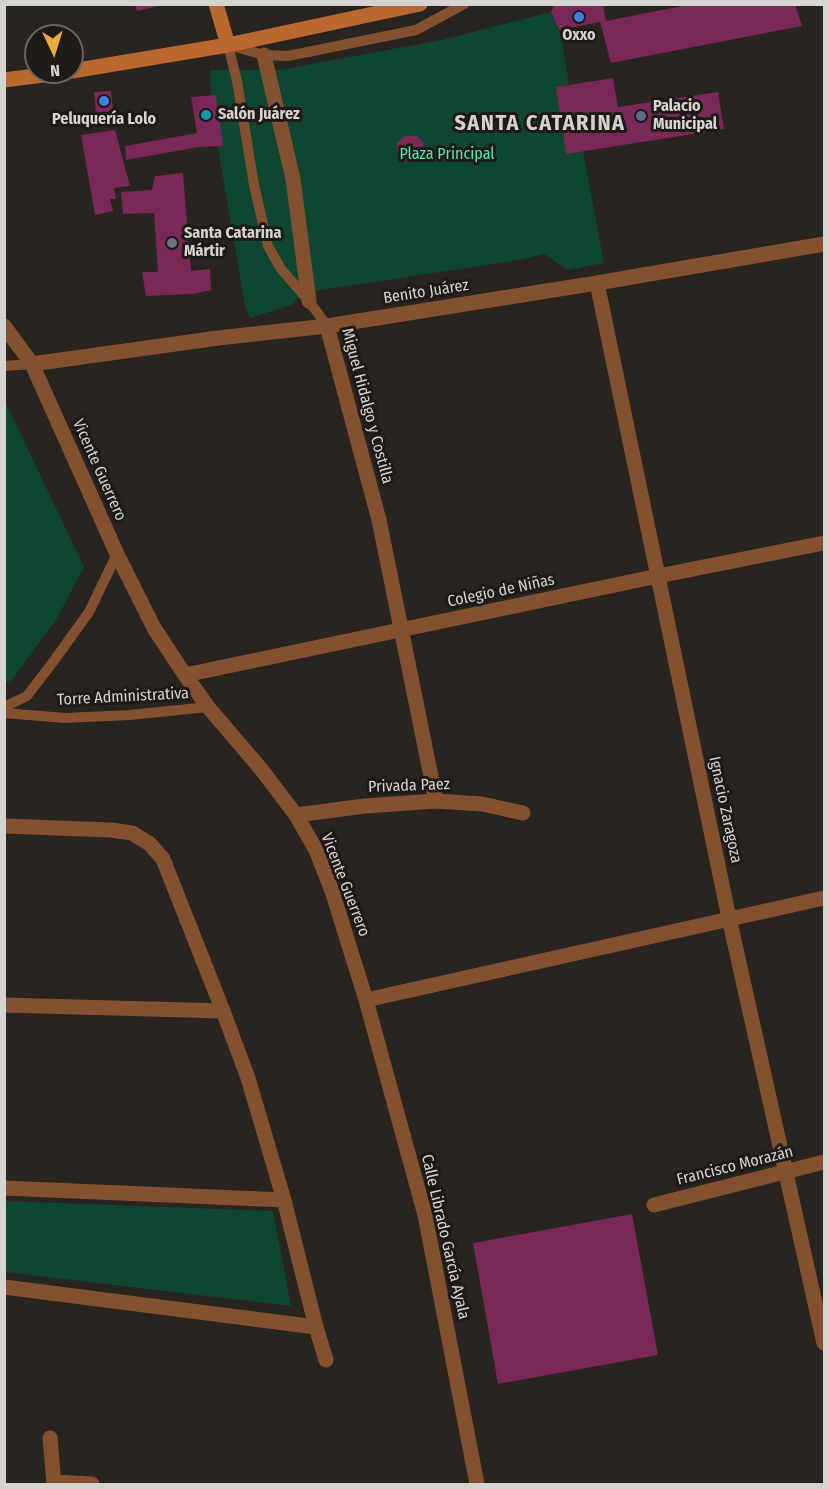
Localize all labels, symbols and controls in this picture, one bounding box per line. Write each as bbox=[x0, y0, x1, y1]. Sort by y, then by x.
marker: Oxxo bbox=[572, 10, 586, 24]
north arrow bbox=[24, 24, 84, 84]
place label: Oxxo bbox=[562, 26, 596, 46]
text: N bbox=[50, 61, 61, 80]
marker: Peluquería Lolo bbox=[97, 94, 111, 108]
place label: Palacio Municipal bbox=[653, 97, 717, 135]
place label: Salón Juárez bbox=[218, 105, 300, 125]
marker: Salón Juárez bbox=[199, 108, 213, 122]
marker: Palacio Municipal bbox=[634, 109, 648, 123]
place label: Peluquería Lolo bbox=[52, 110, 156, 130]
district label: SANTA CATARINA bbox=[454, 111, 626, 137]
park label: Plaza Principal bbox=[399, 145, 495, 165]
place label: Santa Catarina Mártir bbox=[184, 224, 281, 262]
marker: Santa Catarina Mártir bbox=[165, 236, 179, 250]
street label: Benito Juárez bbox=[382, 276, 470, 308]
street label: Miguel Hidalgo y Costilla bbox=[337, 326, 397, 486]
street label: Vicente Guerrero bbox=[68, 416, 130, 524]
street label: Colegio de Niñas bbox=[446, 570, 556, 612]
street label: Torre Administrativa bbox=[57, 684, 189, 710]
street label: Ignacio Zaragoza bbox=[704, 755, 746, 865]
street label: Privada Paez bbox=[368, 775, 450, 797]
street label: Vicente Guerrero bbox=[316, 831, 374, 939]
street label: Francisco Morazán bbox=[675, 1142, 795, 1190]
street label: Calle Librado García Ayala bbox=[417, 1153, 473, 1321]

